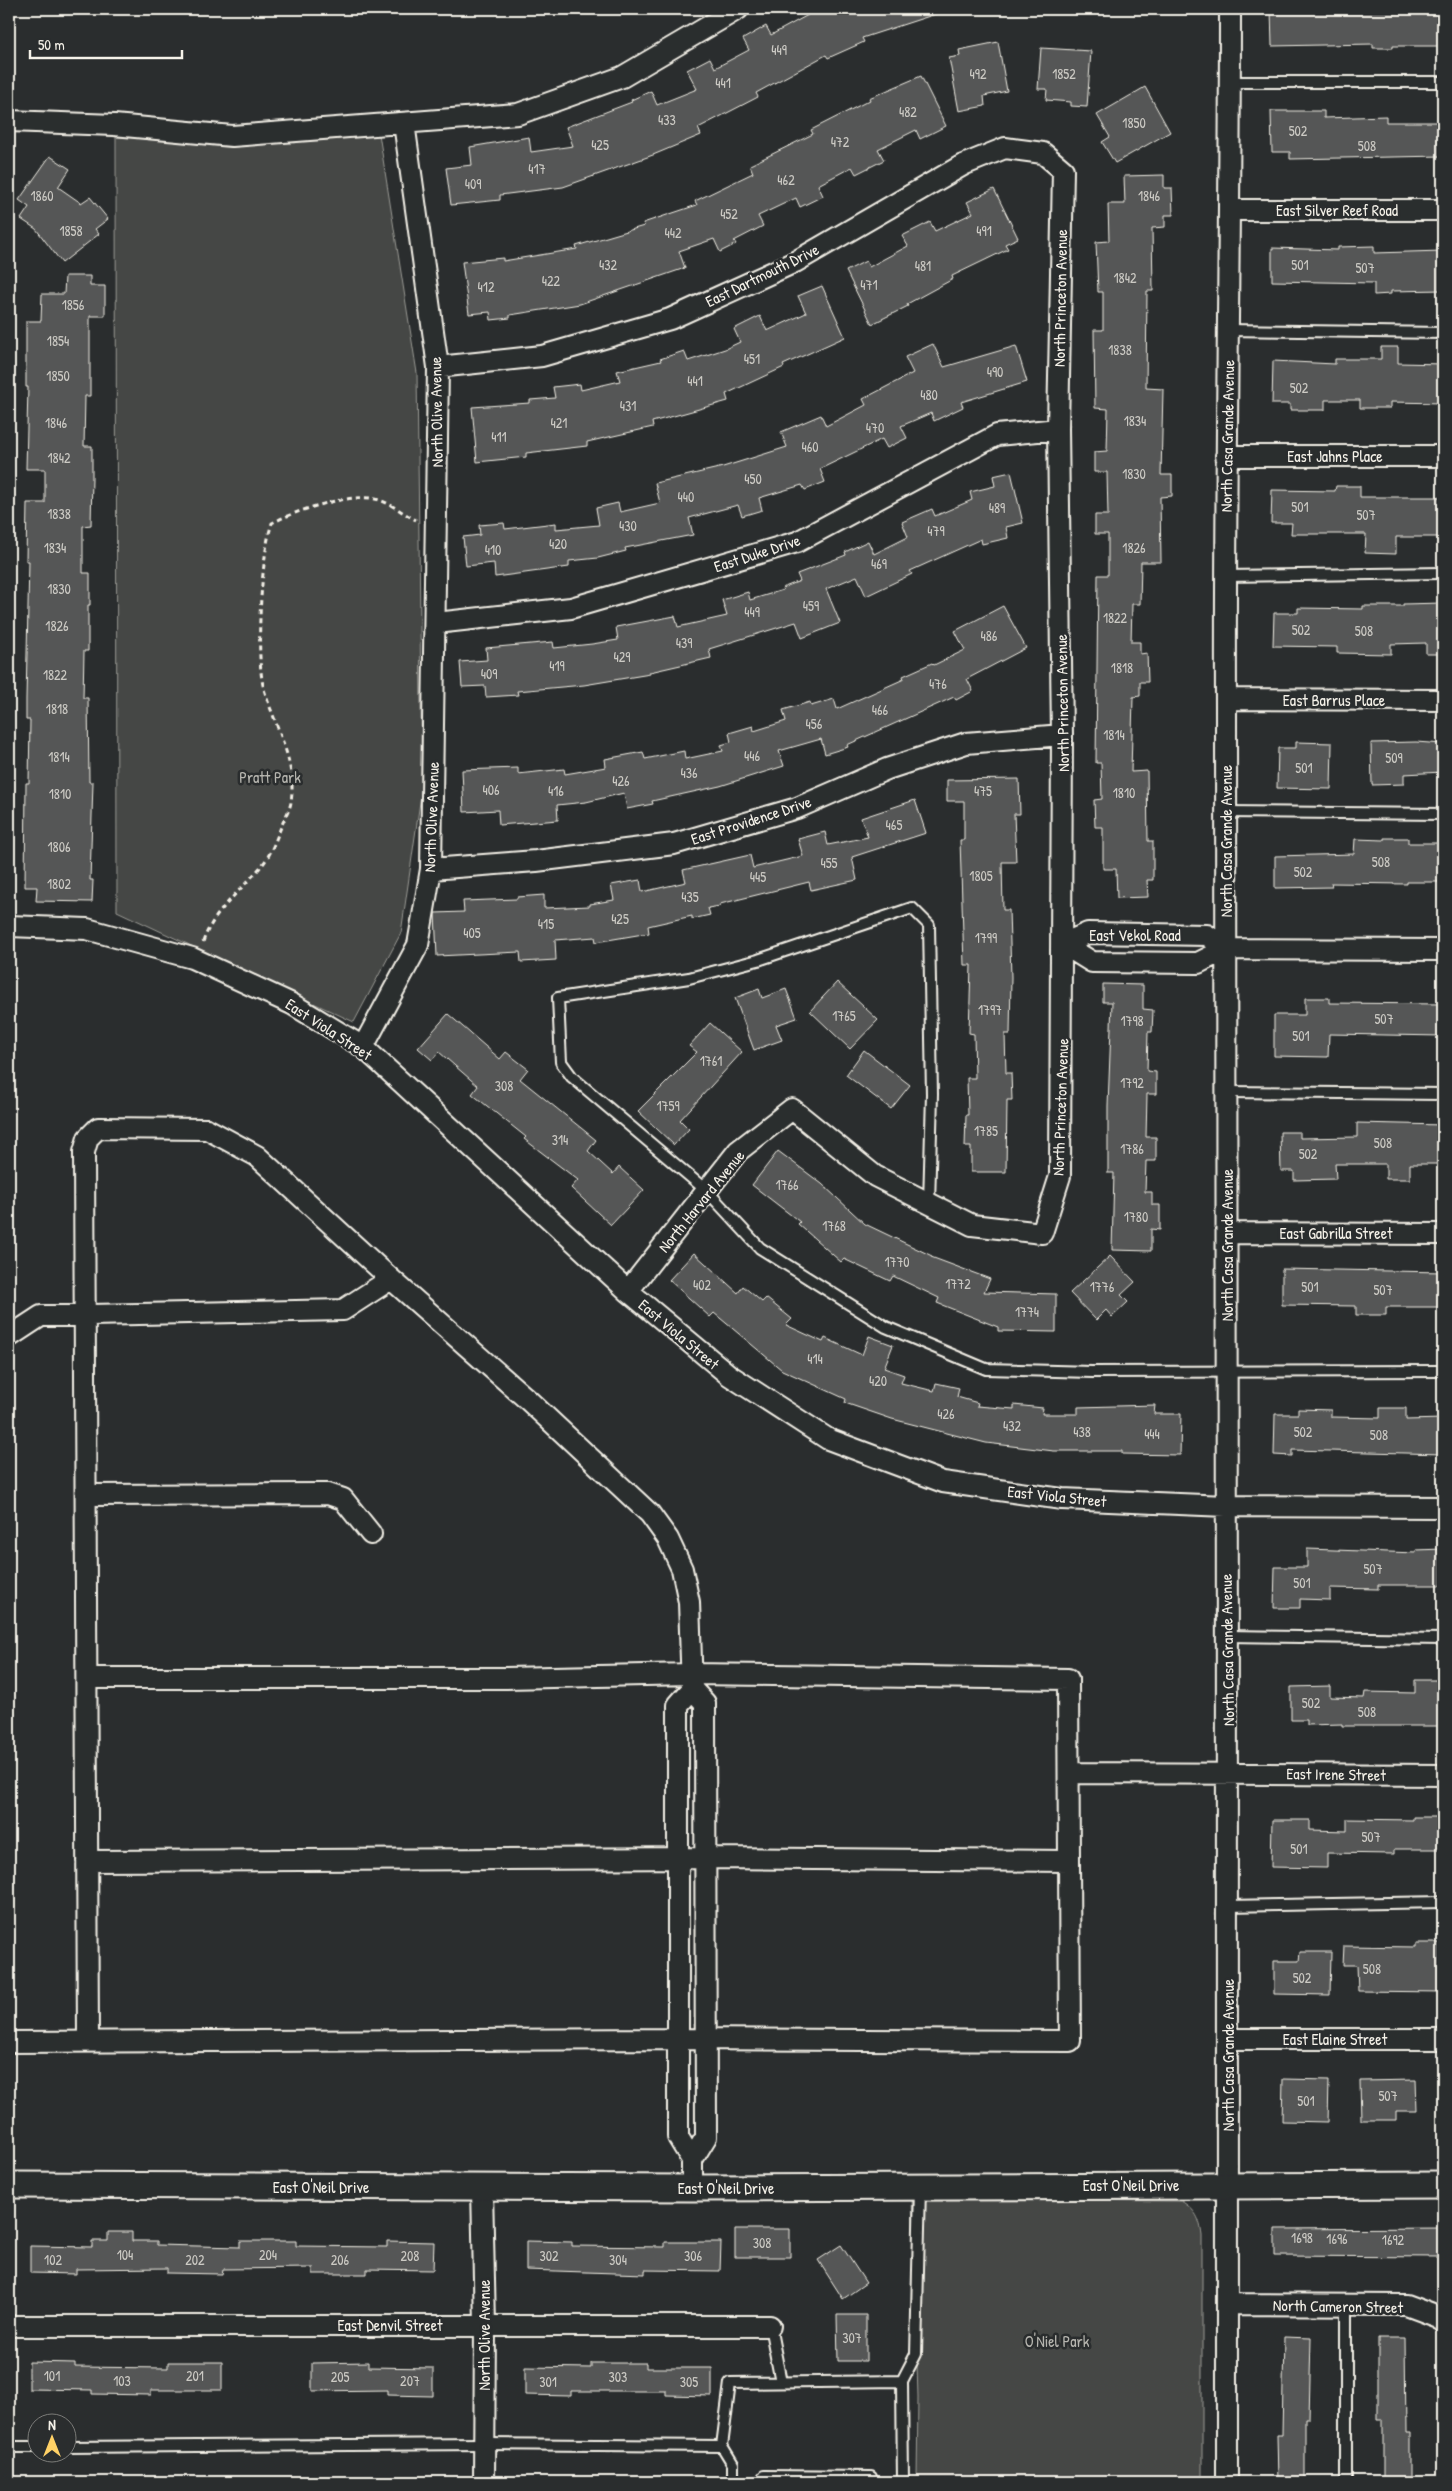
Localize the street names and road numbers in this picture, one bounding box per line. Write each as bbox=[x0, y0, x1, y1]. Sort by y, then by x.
street label: East Silver Reef Road bbox=[1276, 199, 1398, 221]
street label: North Princeton Avenue bbox=[1048, 228, 1072, 367]
street label: East Dartmouth Drive bbox=[701, 238, 823, 312]
street label: North Olive Avenue bbox=[424, 356, 448, 468]
street label: North Casa Grande Avenue bbox=[1215, 359, 1239, 512]
street label: East Jahns Place bbox=[1287, 445, 1383, 467]
street label: East Duke Drive bbox=[711, 529, 804, 577]
street label: North Princeton Avenue bbox=[1050, 633, 1074, 772]
street label: East Barrus Place bbox=[1283, 689, 1386, 711]
street label: North Olive Avenue bbox=[418, 761, 444, 873]
street label: North Casa Grande Avenue bbox=[1215, 764, 1237, 917]
street label: East Providence Drive bbox=[688, 790, 815, 850]
street label: East Vekol Road bbox=[1089, 924, 1181, 946]
street label: East Viola Street bbox=[281, 993, 377, 1065]
street label: North Princeton Avenue bbox=[1047, 1037, 1073, 1176]
street label: North Harvard Avenue bbox=[653, 1145, 750, 1257]
street label: North Casa Grande Avenue bbox=[1216, 1168, 1238, 1321]
street label: East Gabrilla Street bbox=[1279, 1222, 1393, 1244]
street label: East Viola Street bbox=[634, 1294, 724, 1375]
street label: East Viola Street bbox=[1007, 1480, 1108, 1512]
street label: North Casa Grande Avenue bbox=[1215, 1573, 1239, 1726]
street label: East Irene Street bbox=[1286, 1762, 1386, 1786]
street label: North Casa Grande Avenue bbox=[1217, 1978, 1239, 2131]
street label: East Elaine Street bbox=[1283, 2028, 1388, 2050]
street label: East O'Neil Drive bbox=[1083, 2174, 1180, 2196]
street label: East O'Neil Drive bbox=[273, 2176, 370, 2198]
street label: East O'Neil Drive bbox=[678, 2177, 775, 2199]
street label: North Olive Avenue bbox=[473, 2279, 495, 2390]
street label: North Cameron Street bbox=[1273, 2294, 1404, 2318]
street label: East Denvil Street bbox=[337, 2314, 443, 2336]

